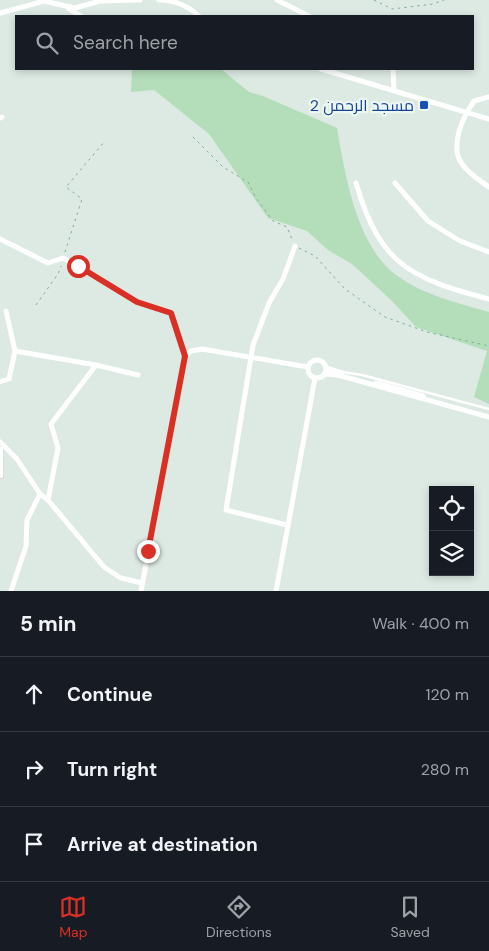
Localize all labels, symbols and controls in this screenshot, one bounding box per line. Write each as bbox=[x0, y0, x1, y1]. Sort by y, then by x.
search box bbox=[15, 15, 474, 70]
icon: search bbox=[33, 29, 61, 57]
text: Search here bbox=[73, 30, 178, 55]
place label: مسجد الرحمن 2 bbox=[310, 95, 414, 116]
marker: مسجد الرحمن 2 bbox=[418, 99, 430, 111]
route start bbox=[67, 255, 90, 278]
map controls bbox=[429, 486, 474, 576]
button: locate bbox=[429, 486, 474, 531]
button: layers bbox=[429, 531, 474, 576]
route end bbox=[137, 540, 160, 563]
text: 5 min bbox=[20, 610, 76, 638]
text: Walk · 400 m bbox=[372, 613, 469, 634]
icon: ahead bbox=[20, 680, 48, 708]
text: Continue bbox=[67, 682, 153, 707]
text: 120 m bbox=[425, 684, 469, 705]
icon: right bbox=[20, 755, 48, 783]
text: Turn right bbox=[67, 757, 157, 782]
text: 280 m bbox=[421, 759, 469, 780]
icon: arrive bbox=[20, 830, 48, 858]
text: Arrive at destination bbox=[67, 832, 258, 857]
tab: Map bbox=[59, 893, 87, 941]
tab: Directions bbox=[206, 893, 272, 941]
tab: Saved bbox=[390, 893, 430, 941]

